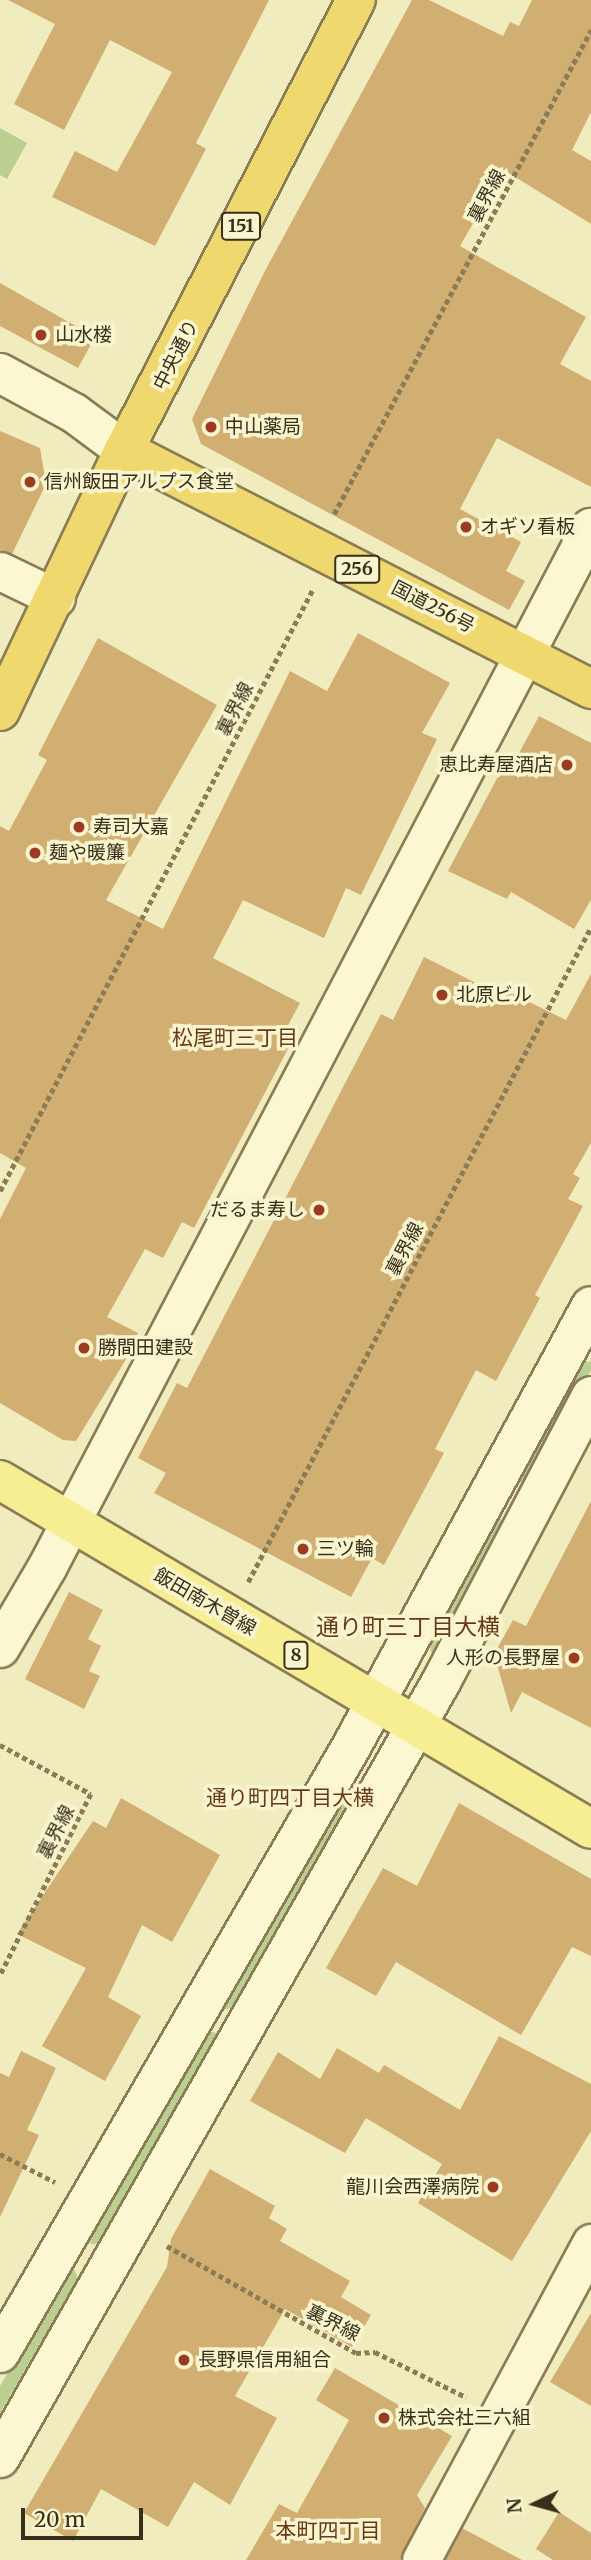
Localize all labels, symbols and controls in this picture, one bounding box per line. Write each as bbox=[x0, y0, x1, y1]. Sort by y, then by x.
street label: 裏界線 bbox=[464, 165, 510, 227]
road number: 151 bbox=[220, 211, 262, 240]
street label: 中央通り bbox=[149, 316, 203, 394]
place label: 山水楼 bbox=[55, 324, 112, 346]
marker: 山水楼 bbox=[33, 327, 49, 343]
place label: 中山薬局 bbox=[225, 416, 301, 438]
marker: 中山薬局 bbox=[203, 419, 219, 435]
place label: 信州飯田アルプス食堂 bbox=[44, 471, 234, 493]
marker: 信州飯田アルプス食堂 bbox=[22, 474, 38, 490]
place label: オギソ看板 bbox=[480, 516, 575, 538]
marker: オギソ看板 bbox=[458, 519, 474, 535]
road number: 256 bbox=[332, 554, 382, 584]
street label: 国道256号 bbox=[388, 576, 478, 638]
street label: 裏界線 bbox=[212, 678, 258, 740]
place label: 恵比寿屋酒店 bbox=[439, 754, 553, 776]
marker: 恵比寿屋酒店 bbox=[559, 757, 575, 773]
place label: 寿司大嘉 bbox=[93, 816, 169, 838]
marker: 寿司大嘉 bbox=[71, 819, 87, 835]
place label: 麺や暖簾 bbox=[49, 842, 125, 864]
marker: 麺や暖簾 bbox=[27, 845, 43, 861]
place label: 北原ビル bbox=[456, 984, 532, 1006]
marker: 北原ビル bbox=[434, 987, 450, 1003]
district label: 松尾町三丁目 bbox=[172, 1025, 298, 1051]
place label: だるま寿し bbox=[210, 1199, 305, 1221]
marker: だるま寿し bbox=[311, 1202, 327, 1218]
street label: 裏界線 bbox=[382, 1218, 428, 1280]
place label: 勝間田建設 bbox=[98, 1337, 193, 1359]
marker: 勝間田建設 bbox=[76, 1340, 92, 1356]
place label: 三ツ輪 bbox=[317, 1538, 374, 1560]
marker: 三ツ輪 bbox=[295, 1541, 311, 1557]
street label: 飯田南木曽線 bbox=[150, 1564, 260, 1640]
district label: 通り町三丁目大横 bbox=[316, 1613, 500, 1641]
road number: 8 bbox=[282, 1640, 310, 1670]
place label: 人形の長野屋 bbox=[446, 1647, 560, 1669]
marker: 人形の長野屋 bbox=[566, 1650, 582, 1666]
district label: 通り町四丁目大横 bbox=[206, 1785, 374, 1811]
street label: 裏界線 bbox=[33, 1801, 79, 1863]
place label: 龍川会西澤病院 bbox=[346, 2176, 479, 2198]
marker: 龍川会西澤病院 bbox=[485, 2179, 501, 2195]
street label: 裏界線 bbox=[302, 2300, 364, 2346]
place label: 長野県信用組合 bbox=[198, 2349, 331, 2371]
marker: 長野県信用組合 bbox=[176, 2352, 192, 2368]
place label: 株式会社三六組 bbox=[398, 2407, 531, 2429]
marker: 株式会社三六組 bbox=[376, 2410, 392, 2426]
north arrow bbox=[500, 2469, 570, 2539]
scale bar bbox=[24, 2494, 147, 2538]
text: N bbox=[501, 2497, 527, 2514]
text: 20 m bbox=[34, 2506, 85, 2533]
district label: 本町四丁目 bbox=[276, 2518, 380, 2544]

